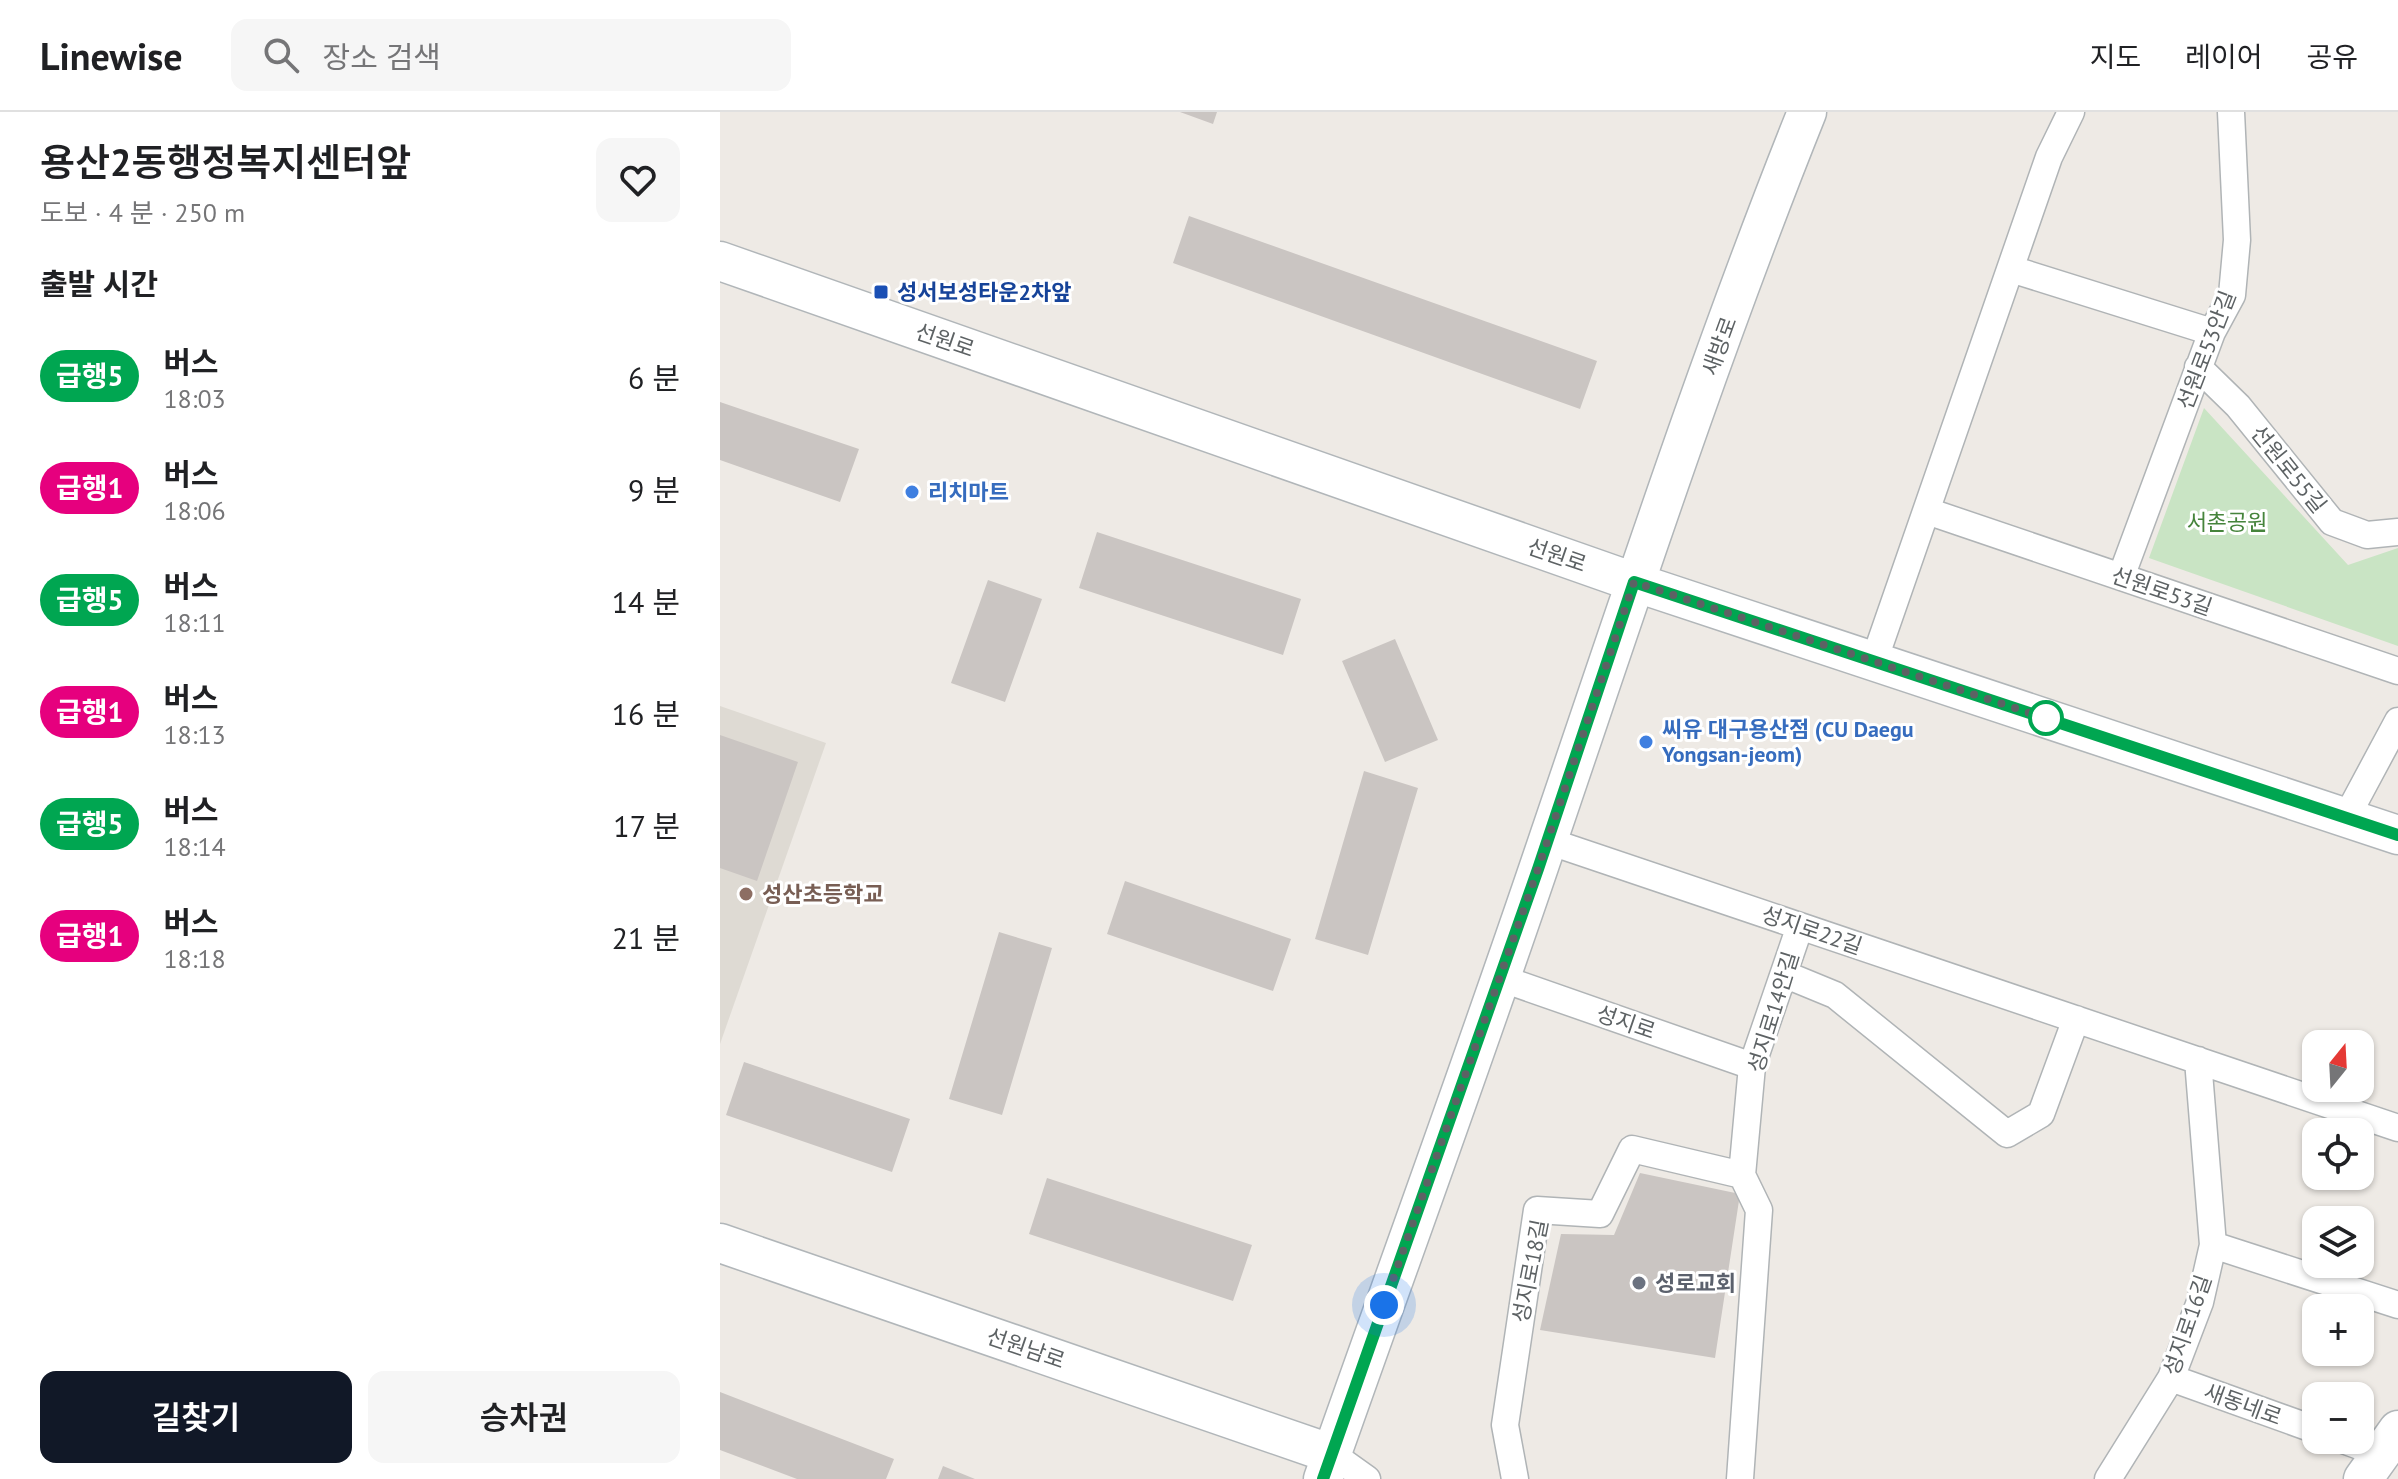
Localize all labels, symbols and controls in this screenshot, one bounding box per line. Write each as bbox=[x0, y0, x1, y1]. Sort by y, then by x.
search box bbox=[231, 19, 791, 91]
text: Linewise bbox=[40, 31, 183, 80]
icon: search bbox=[259, 33, 303, 77]
text: 장소 검색 bbox=[323, 37, 441, 76]
text: 지도 bbox=[2090, 38, 2141, 75]
text: 레이어 bbox=[2185, 38, 2262, 75]
text: 공유 bbox=[2306, 38, 2358, 75]
text: 용산2동행정복지센터앞 bbox=[40, 137, 411, 186]
button: heart bbox=[596, 138, 680, 222]
text: 도보 · 4 분 · 250 m bbox=[40, 196, 245, 229]
text: 출발 시간 bbox=[40, 264, 158, 303]
place label: 성서보성타운2차앞 bbox=[897, 278, 1071, 306]
marker: 성서보성타운2차앞 bbox=[872, 283, 890, 301]
street label: 선원로53안길 bbox=[2170, 287, 2242, 413]
street label: 새방로 bbox=[1695, 313, 1743, 379]
street label: 선원로 bbox=[912, 317, 978, 363]
text: 버스 bbox=[163, 342, 219, 381]
text: 급행5 bbox=[56, 357, 123, 394]
text: 6 분 bbox=[628, 358, 680, 397]
text: 18:03 bbox=[163, 382, 226, 415]
street label: 선원로55길 bbox=[2245, 419, 2333, 519]
text: 버스 bbox=[163, 454, 219, 493]
text: 급행1 bbox=[56, 469, 123, 506]
text: 9 분 bbox=[628, 470, 680, 509]
place label: 리치마트 bbox=[928, 478, 1009, 506]
marker: 리치마트 bbox=[903, 483, 921, 501]
text: 18:06 bbox=[163, 494, 226, 527]
park label: 서촌공원 bbox=[2187, 508, 2267, 536]
street label: 선원로 bbox=[1524, 532, 1590, 578]
street label: 선원로53길 bbox=[2108, 561, 2216, 621]
text: 버스 bbox=[163, 566, 219, 605]
text: 급행5 bbox=[56, 581, 123, 618]
text: 14 분 bbox=[612, 582, 680, 621]
text: 18:11 bbox=[163, 606, 226, 639]
text: 버스 bbox=[163, 678, 219, 717]
text: 급행1 bbox=[56, 693, 123, 730]
text: 16 분 bbox=[612, 694, 680, 733]
unlabelled marker bbox=[2029, 701, 2063, 735]
place label: 씨유 대구용산점 (CU Daegu Yongsan-jeom) bbox=[1661, 715, 1914, 768]
text: 18:13 bbox=[163, 718, 226, 751]
marker: 씨유 대구용산점 (CU Daegu Yongsan-jeom) bbox=[1637, 733, 1655, 751]
text: 버스 bbox=[163, 790, 219, 829]
text: 급행5 bbox=[56, 805, 123, 842]
text: 17 분 bbox=[613, 806, 680, 845]
text: 18:14 bbox=[163, 830, 226, 863]
place label: 성산초등학교 bbox=[762, 880, 883, 908]
marker: 성산초등학교 bbox=[737, 885, 755, 903]
street label: 성지로22길 bbox=[1758, 900, 1866, 960]
text: 버스 bbox=[163, 902, 219, 941]
text: 급행1 bbox=[56, 917, 123, 954]
text: 21 분 bbox=[612, 918, 680, 957]
text: 18:18 bbox=[163, 942, 226, 975]
street label: 성지로14안길 bbox=[1741, 948, 1805, 1076]
street label: 성지로 bbox=[1593, 999, 1659, 1045]
north arrow bbox=[2302, 1030, 2374, 1102]
map controls bbox=[2302, 1030, 2374, 1454]
button: locate bbox=[2302, 1118, 2374, 1190]
button: layers bbox=[2302, 1206, 2374, 1278]
street label: 성지로18길 bbox=[1506, 1217, 1554, 1325]
place label: 성로교회 bbox=[1655, 1269, 1736, 1297]
street label: 성지로16길 bbox=[2157, 1271, 2217, 1379]
marker: 성로교회 bbox=[1630, 1274, 1648, 1292]
your location bbox=[1364, 1285, 1404, 1325]
button: + bbox=[2302, 1294, 2374, 1366]
street label: 선원남로 bbox=[983, 1322, 1069, 1374]
button: 길찾기 bbox=[40, 1371, 352, 1463]
button: 승차권 bbox=[368, 1371, 680, 1463]
street label: 새동네로 bbox=[2200, 1377, 2286, 1431]
button: − bbox=[2302, 1382, 2374, 1454]

